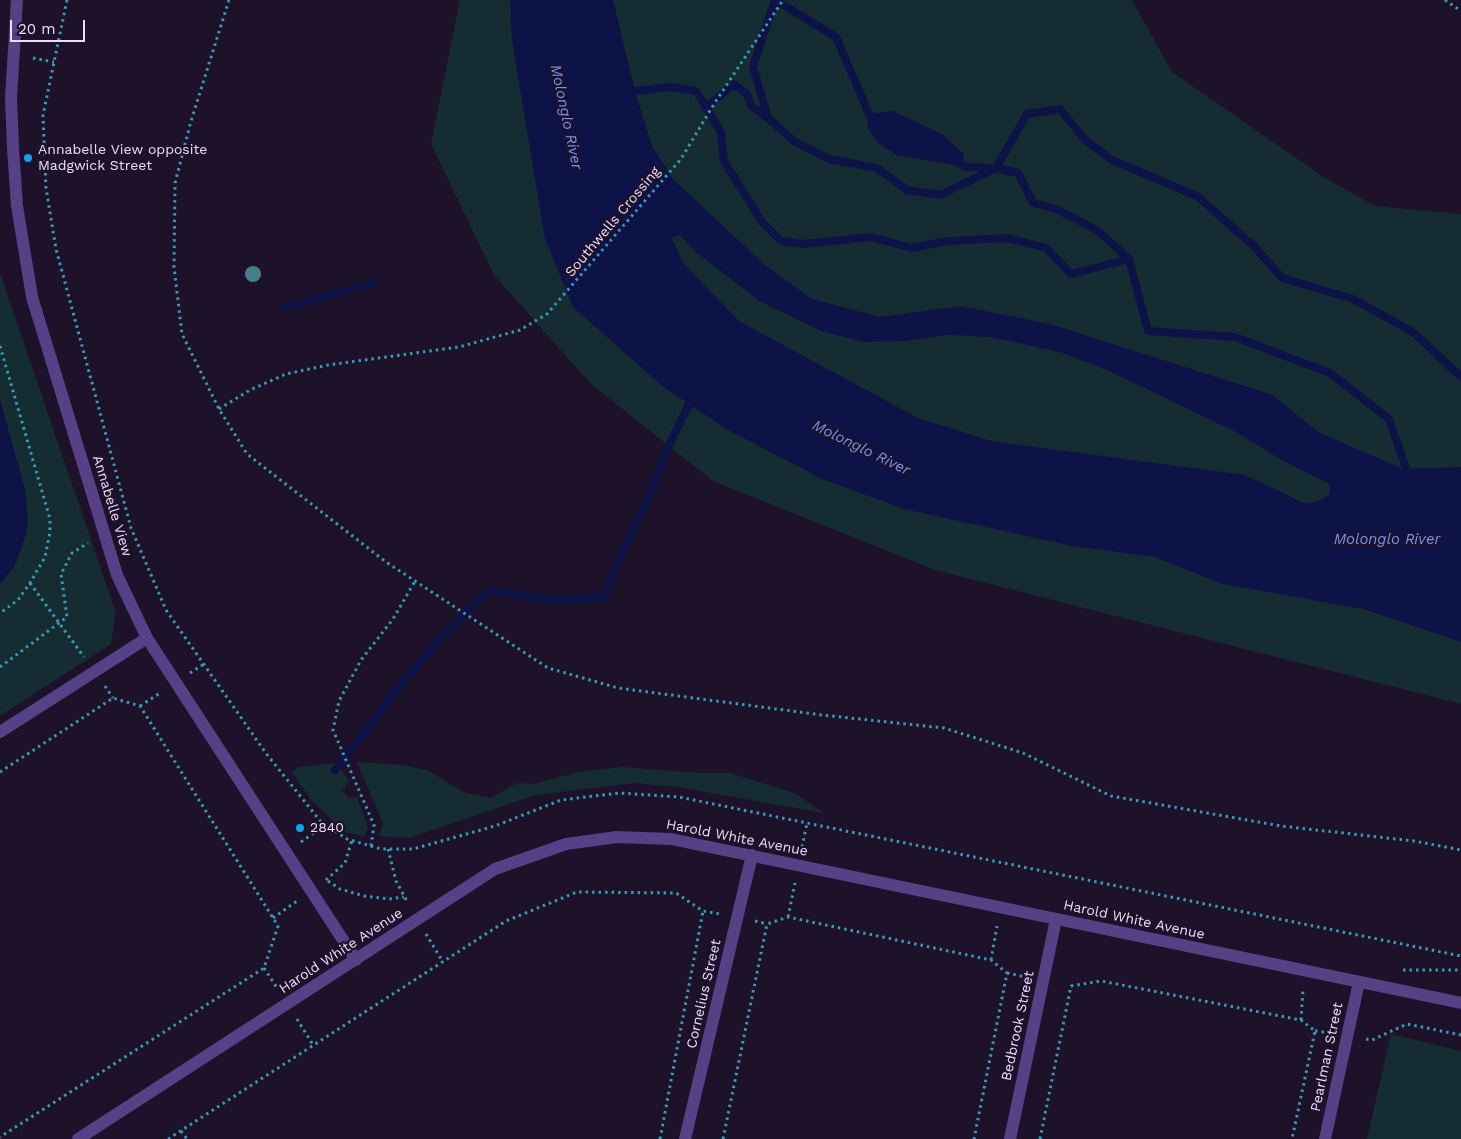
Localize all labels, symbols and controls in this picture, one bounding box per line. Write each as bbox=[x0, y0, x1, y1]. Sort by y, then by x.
scale bar bbox=[12, 10, 88, 42]
text: 20 m bbox=[18, 20, 56, 38]
water label: Molonglo River bbox=[546, 63, 586, 171]
place label: Annabelle View opposite Madgwick Street bbox=[38, 142, 207, 174]
marker: Annabelle View opposite Madgwick Street bbox=[22, 152, 34, 164]
street label: Southwells Crossing bbox=[562, 163, 664, 281]
water label: Molonglo River bbox=[809, 417, 913, 479]
street label: Annabelle View bbox=[89, 453, 135, 559]
water label: Molonglo River bbox=[1334, 531, 1440, 549]
street label: Harold White Avenue bbox=[665, 816, 809, 860]
place label: 2840 bbox=[310, 820, 344, 836]
marker: 2840 bbox=[294, 822, 306, 834]
street label: Harold White Avenue bbox=[1062, 897, 1206, 943]
street label: Harold White Avenue bbox=[276, 905, 406, 997]
street label: Cornelius Street bbox=[683, 938, 725, 1050]
street label: Bedbrook Street bbox=[998, 970, 1038, 1082]
street label: Pearlman Street bbox=[1307, 1001, 1347, 1113]

